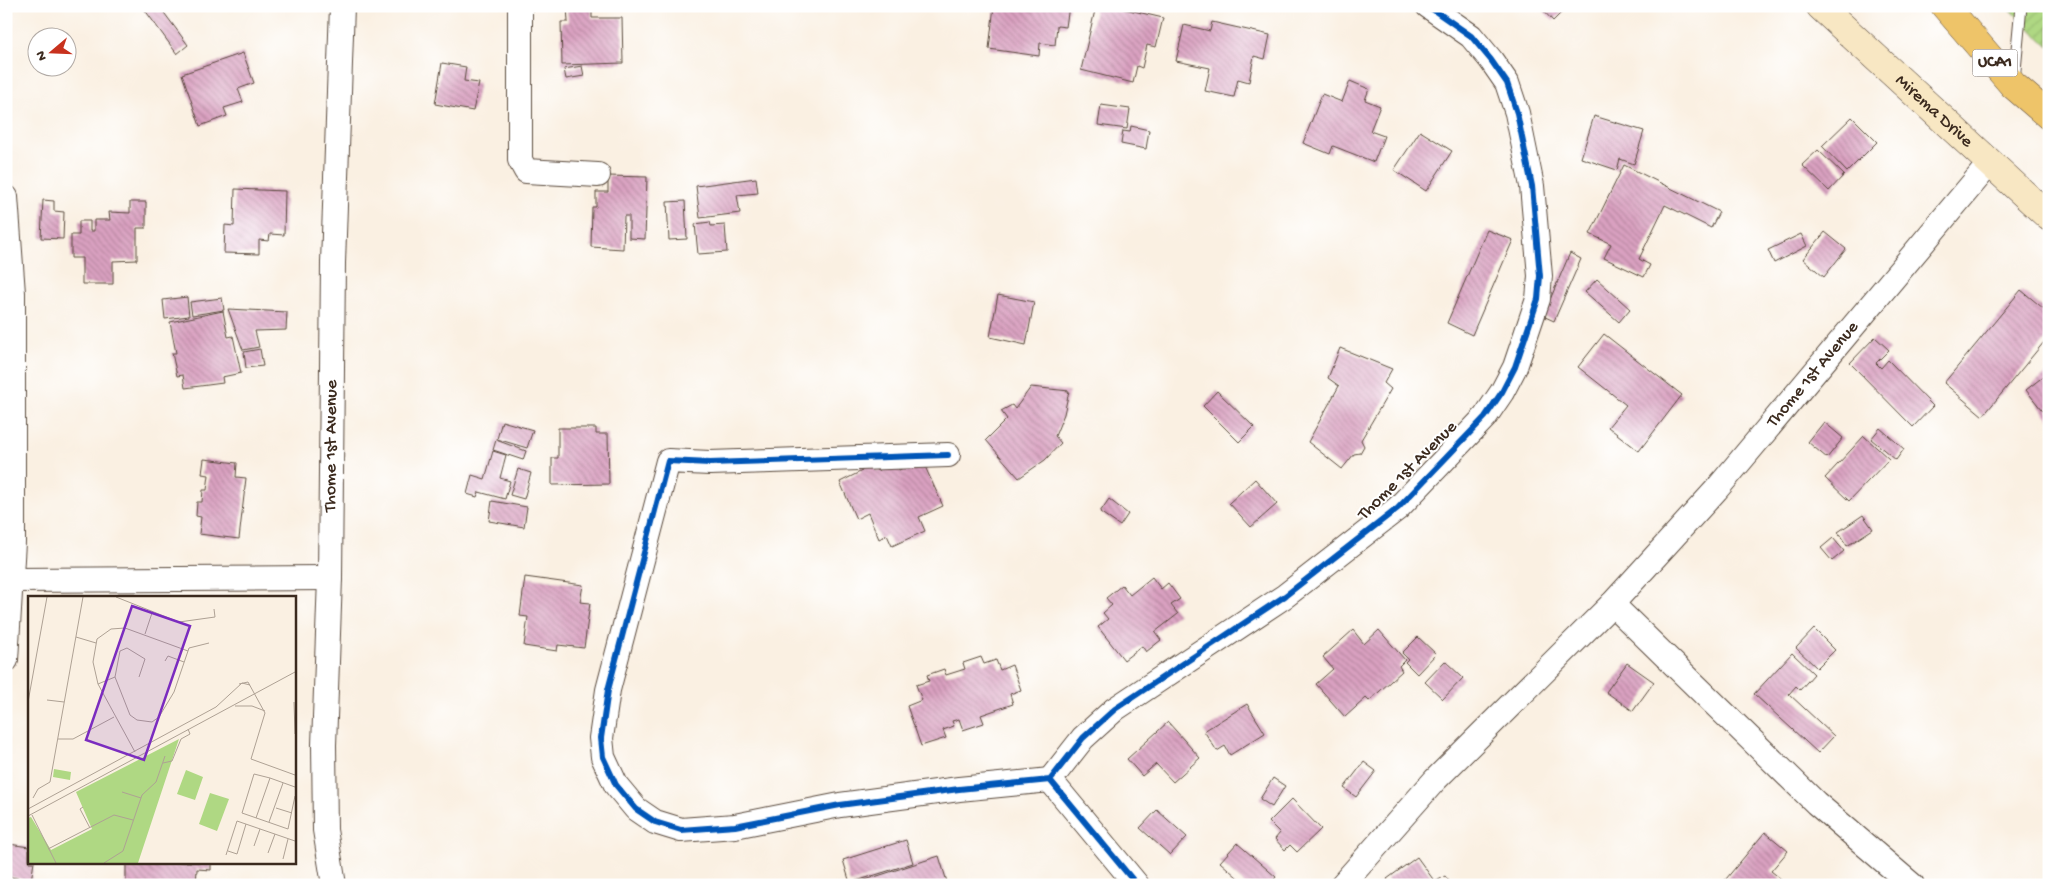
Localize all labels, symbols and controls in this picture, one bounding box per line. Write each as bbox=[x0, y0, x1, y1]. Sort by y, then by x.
north arrow bbox=[28, 28, 78, 78]
text: N bbox=[33, 48, 52, 63]
road number: UCA1 bbox=[1972, 49, 2018, 76]
street label: Mirema Drive bbox=[1891, 70, 1978, 153]
street label: Thome 1st Avenue bbox=[1762, 317, 1864, 433]
street label: Thome 1st Avenue bbox=[320, 379, 342, 513]
street label: Thome 1st Avenue bbox=[1353, 416, 1463, 526]
inset map bbox=[28, 596, 295, 864]

